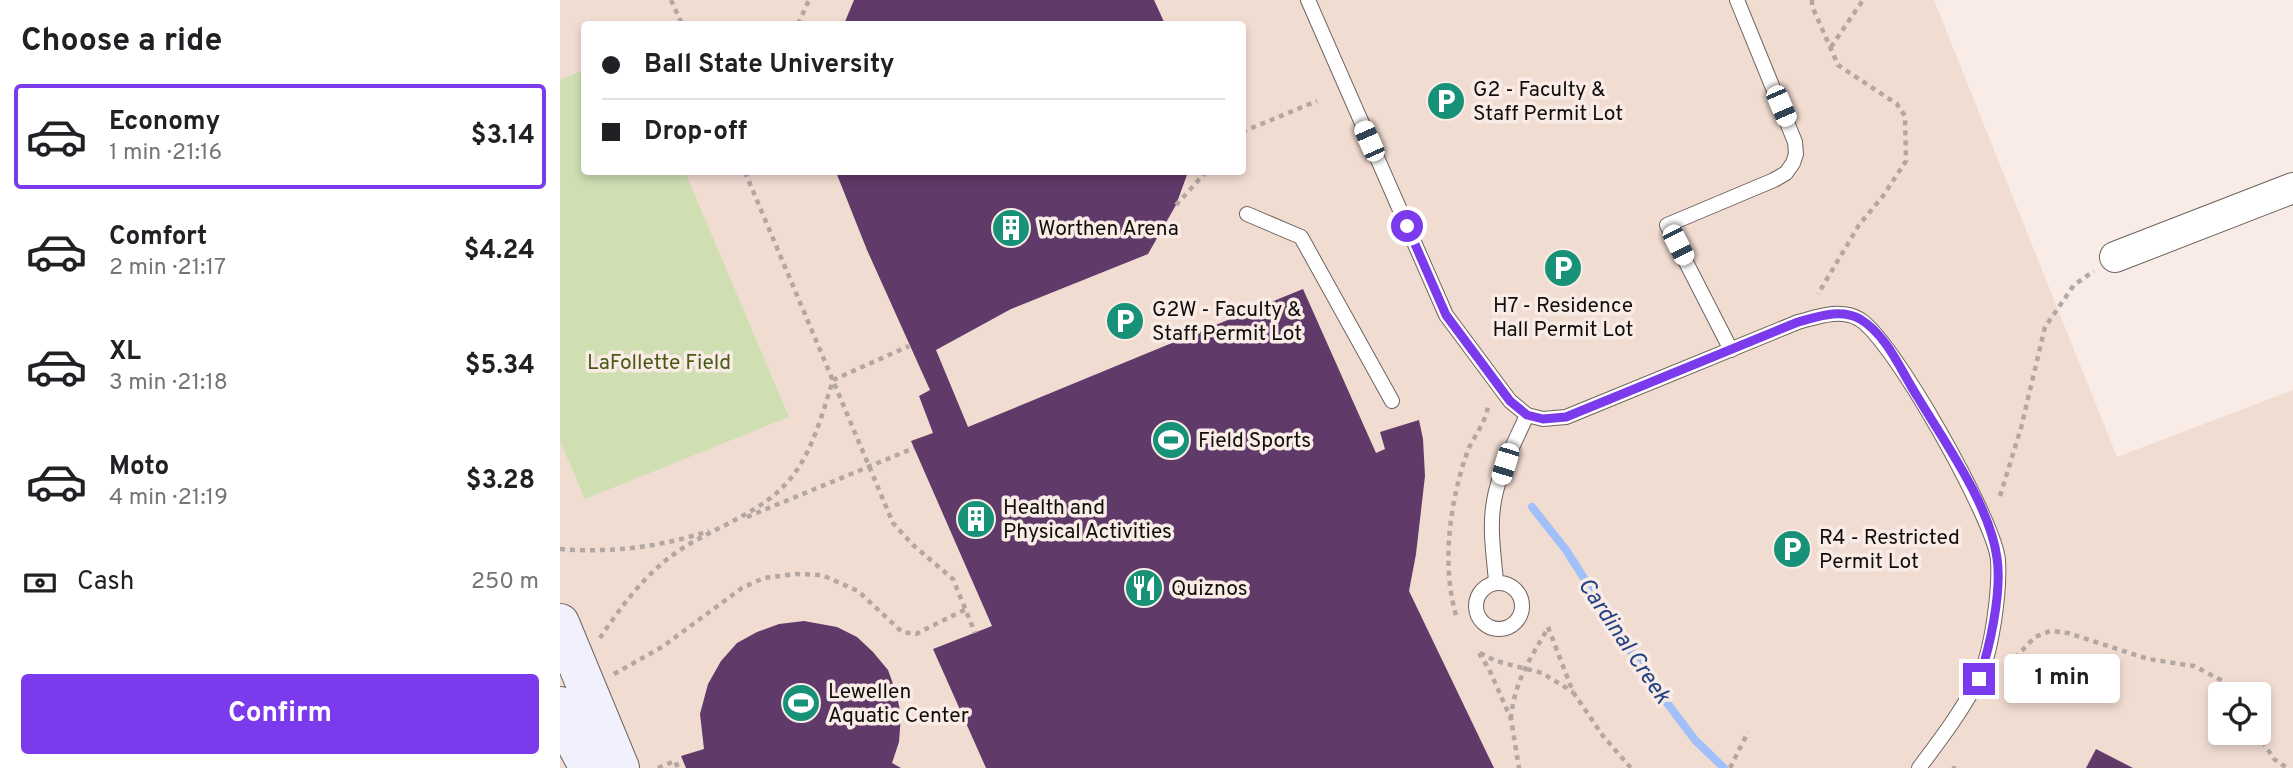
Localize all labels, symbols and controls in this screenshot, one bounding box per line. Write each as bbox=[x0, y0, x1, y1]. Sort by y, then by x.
text: Choose a ride bbox=[21, 22, 222, 62]
text: Ball State University bbox=[644, 49, 894, 82]
place label: G2 - Faculty & Staff Permit Lot bbox=[1473, 77, 1623, 128]
parking icon: G2 - Faculty & Staff Permit Lot bbox=[1425, 80, 1467, 122]
car bbox=[1764, 83, 1799, 129]
icon: car bbox=[25, 105, 88, 168]
text: Economy bbox=[109, 106, 220, 139]
text: Drop-off bbox=[644, 116, 747, 149]
car bbox=[1351, 118, 1388, 164]
text: $3.14 bbox=[471, 120, 535, 153]
text: 1 min · 21:16 bbox=[109, 139, 222, 168]
building icon: Worthen Arena bbox=[990, 207, 1032, 249]
route start bbox=[1391, 210, 1423, 242]
place label: Worthen Arena bbox=[1038, 216, 1179, 243]
icon: car bbox=[25, 220, 88, 283]
text: Comfort bbox=[109, 221, 207, 254]
car bbox=[1660, 222, 1697, 268]
text: $4.24 bbox=[464, 235, 535, 268]
parking icon: H7 - Residence Hall Permit Lot bbox=[1542, 247, 1584, 289]
text: 2 min · 21:17 bbox=[109, 254, 226, 283]
place label: H7 - Residence Hall Permit Lot bbox=[1492, 293, 1634, 344]
place label: G2W - Faculty & Staff Permit Lot bbox=[1152, 297, 1302, 348]
parking icon: G2W - Faculty & Staff Permit Lot bbox=[1104, 300, 1146, 342]
icon: car bbox=[25, 335, 88, 398]
text: XL bbox=[109, 336, 141, 369]
text: $5.34 bbox=[465, 350, 535, 383]
park label: LaFollette Field bbox=[587, 350, 731, 377]
text: 3 min · 21:18 bbox=[109, 369, 228, 398]
sports icon: Field Sports bbox=[1150, 419, 1192, 461]
place label: Field Sports bbox=[1198, 428, 1311, 455]
car bbox=[1489, 441, 1522, 487]
icon: car bbox=[25, 450, 88, 513]
text: Moto bbox=[109, 451, 169, 484]
text: $3.28 bbox=[466, 465, 535, 498]
text: 4 min · 21:19 bbox=[109, 484, 228, 513]
place label: Health and Physical Activities bbox=[1003, 495, 1172, 546]
building icon: Health and Physical Activities bbox=[955, 498, 997, 540]
place label: R4 - Restricted Permit Lot bbox=[1819, 525, 1960, 576]
parking icon: R4 - Restricted Permit Lot bbox=[1771, 528, 1813, 570]
icon: cash bbox=[21, 564, 59, 602]
text: Cash bbox=[77, 566, 134, 599]
restaurant icon: Quiznos bbox=[1123, 567, 1165, 609]
text: 250 m bbox=[471, 568, 539, 597]
water label: Cardinal Creek bbox=[1570, 573, 1676, 710]
place label: Quiznos bbox=[1171, 576, 1248, 603]
callout: 1 min bbox=[2004, 654, 2119, 704]
route end bbox=[1963, 663, 1995, 695]
text: 1 min bbox=[2034, 664, 2090, 693]
button: Confirm bbox=[21, 674, 539, 754]
place label: Lewellen Aquatic Center bbox=[828, 679, 969, 730]
sports icon: Lewellen Aquatic Center bbox=[780, 682, 822, 724]
map controls bbox=[2208, 682, 2271, 745]
button: locate bbox=[2208, 682, 2271, 745]

